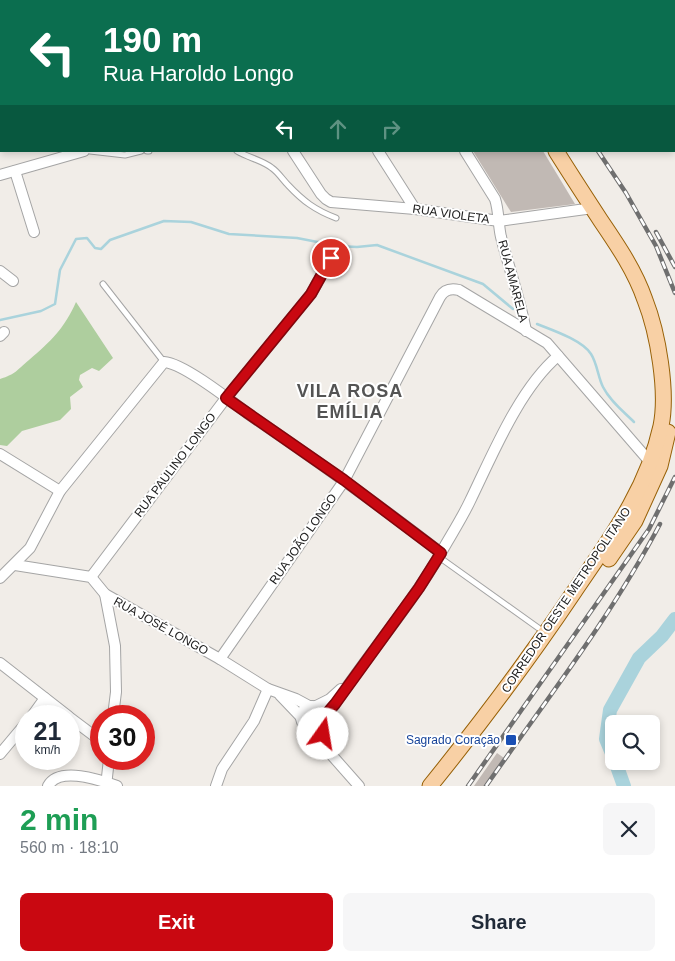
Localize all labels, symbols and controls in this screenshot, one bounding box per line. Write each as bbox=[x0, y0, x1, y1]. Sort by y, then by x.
icon: left bbox=[20, 20, 85, 85]
text: 190 m bbox=[103, 20, 202, 59]
text: Rua Haroldo Longo bbox=[103, 61, 294, 86]
icon: left bbox=[271, 115, 299, 143]
icon: ahead bbox=[324, 115, 352, 143]
icon: right bbox=[377, 115, 405, 143]
street label: RUA VIOLETA bbox=[411, 202, 491, 226]
pin bbox=[310, 237, 352, 279]
street label: RUA AMARELA bbox=[495, 238, 531, 324]
icon: arrive bbox=[317, 244, 345, 272]
district label: VILA ROSA EMÍLIA bbox=[297, 381, 403, 422]
street label: RUA PAULINO LONGO bbox=[131, 410, 219, 520]
street label: RUA JOÃO LONGO bbox=[266, 491, 340, 587]
street label: CORREDOR OESTE METROPOLITANO bbox=[499, 505, 633, 695]
street label: RUA JOSÉ LONGO bbox=[111, 593, 211, 658]
speed limit sign: 30 bbox=[90, 705, 155, 770]
position arrow bbox=[296, 707, 348, 759]
map controls bbox=[605, 715, 660, 770]
button: search bbox=[605, 715, 660, 770]
text: 21 bbox=[34, 717, 61, 745]
place label: Sagrado Coração bbox=[406, 733, 500, 747]
marker: Sagrado Coração bbox=[504, 733, 518, 747]
text: km/h bbox=[34, 743, 61, 757]
text: 2 min bbox=[20, 803, 98, 836]
button: close bbox=[603, 803, 655, 855]
text: 560 m · 18:10 bbox=[20, 839, 119, 856]
button: Exit bbox=[20, 893, 333, 951]
button: Share bbox=[343, 893, 655, 951]

